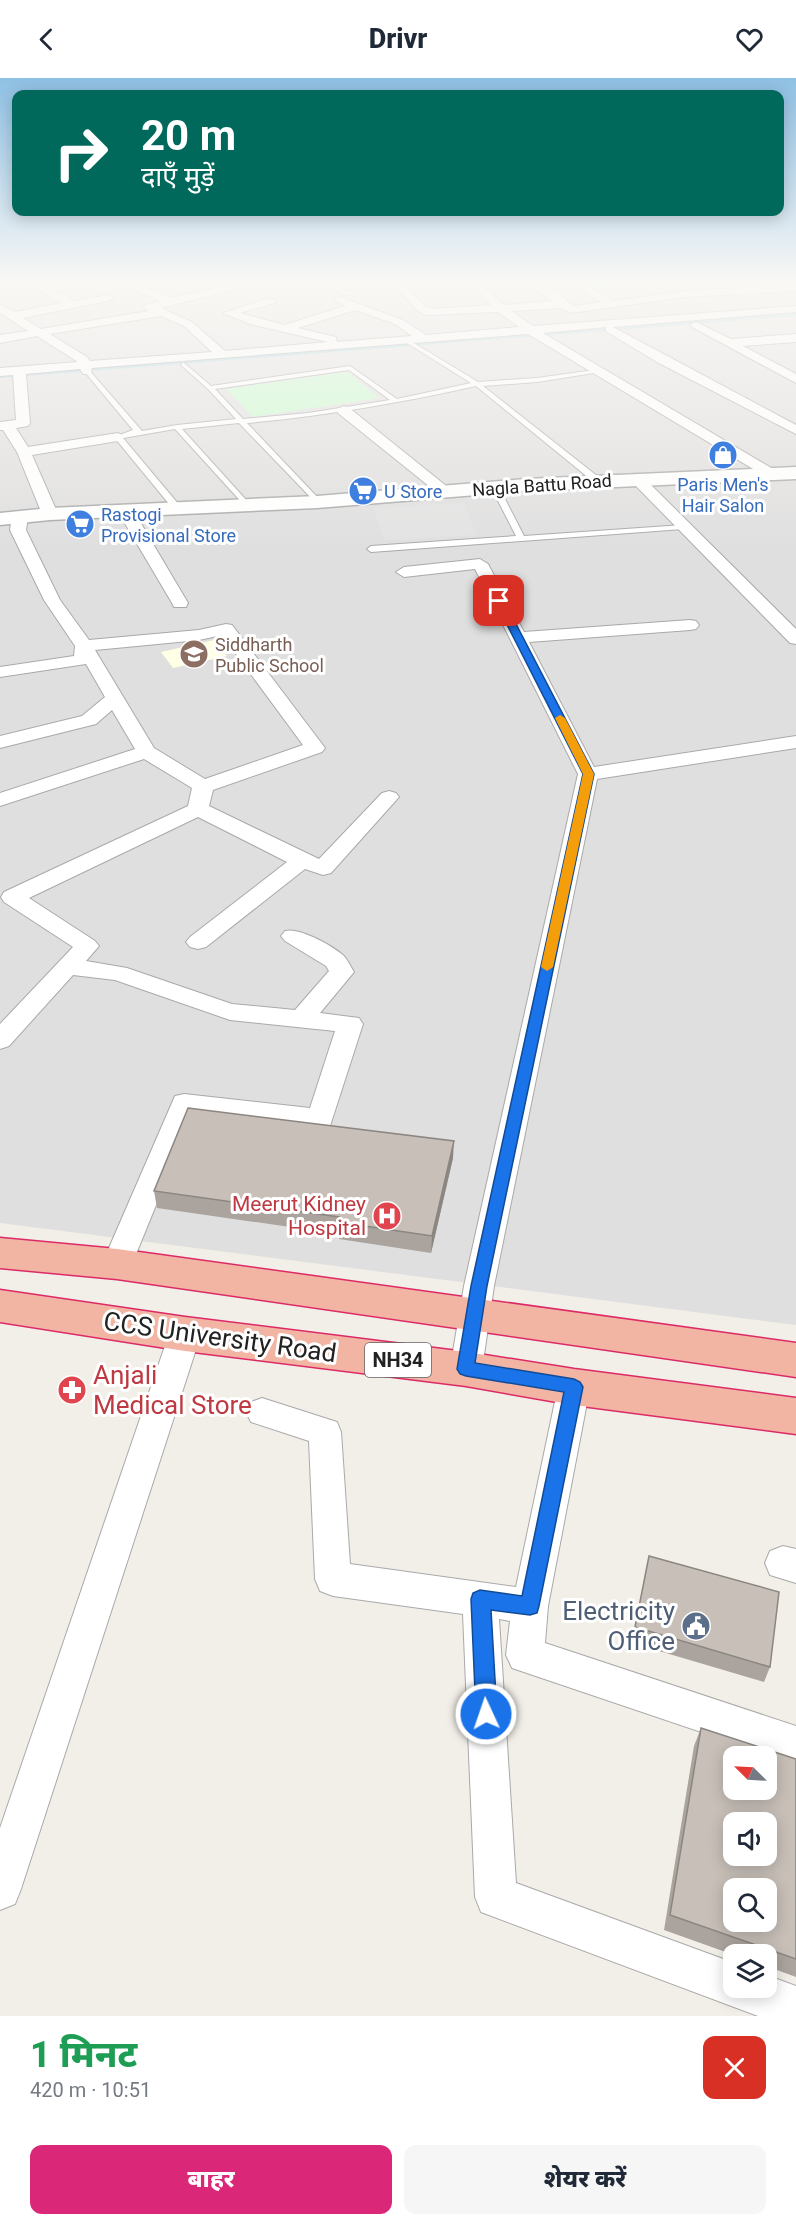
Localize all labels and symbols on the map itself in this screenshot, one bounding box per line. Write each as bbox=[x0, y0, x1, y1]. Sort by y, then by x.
shop icon: Paris Men's Hair Salon bbox=[707, 439, 739, 471]
street label: Nagla Battu Road bbox=[472, 470, 612, 500]
place label: Paris Men's Hair Salon bbox=[677, 474, 769, 516]
supermarket icon: U Store bbox=[347, 475, 379, 507]
place label: U Store bbox=[384, 481, 442, 502]
place label: Rastogi Provisional Store bbox=[101, 504, 236, 546]
supermarket icon: Rastogi Provisional Store bbox=[64, 508, 96, 540]
pin bbox=[473, 575, 524, 626]
place label: Siddharth Public School bbox=[215, 634, 324, 676]
school or university icon: Siddharth Public School bbox=[178, 638, 210, 670]
place label: Meerut Kidney Hospital bbox=[232, 1192, 366, 1240]
hospital icon: Meerut Kidney Hospital bbox=[371, 1200, 403, 1232]
street label: CCS University Road bbox=[102, 1306, 338, 1368]
road number: NH34 bbox=[365, 1343, 431, 1377]
place label: Anjali Medical Store bbox=[93, 1360, 252, 1420]
pharmacy icon: Anjali Medical Store bbox=[56, 1374, 88, 1406]
place label: Electricity Office bbox=[562, 1596, 675, 1656]
public building icon: Electricity Office bbox=[680, 1610, 712, 1642]
position arrow bbox=[454, 1682, 518, 1746]
north arrow bbox=[723, 1746, 777, 1800]

